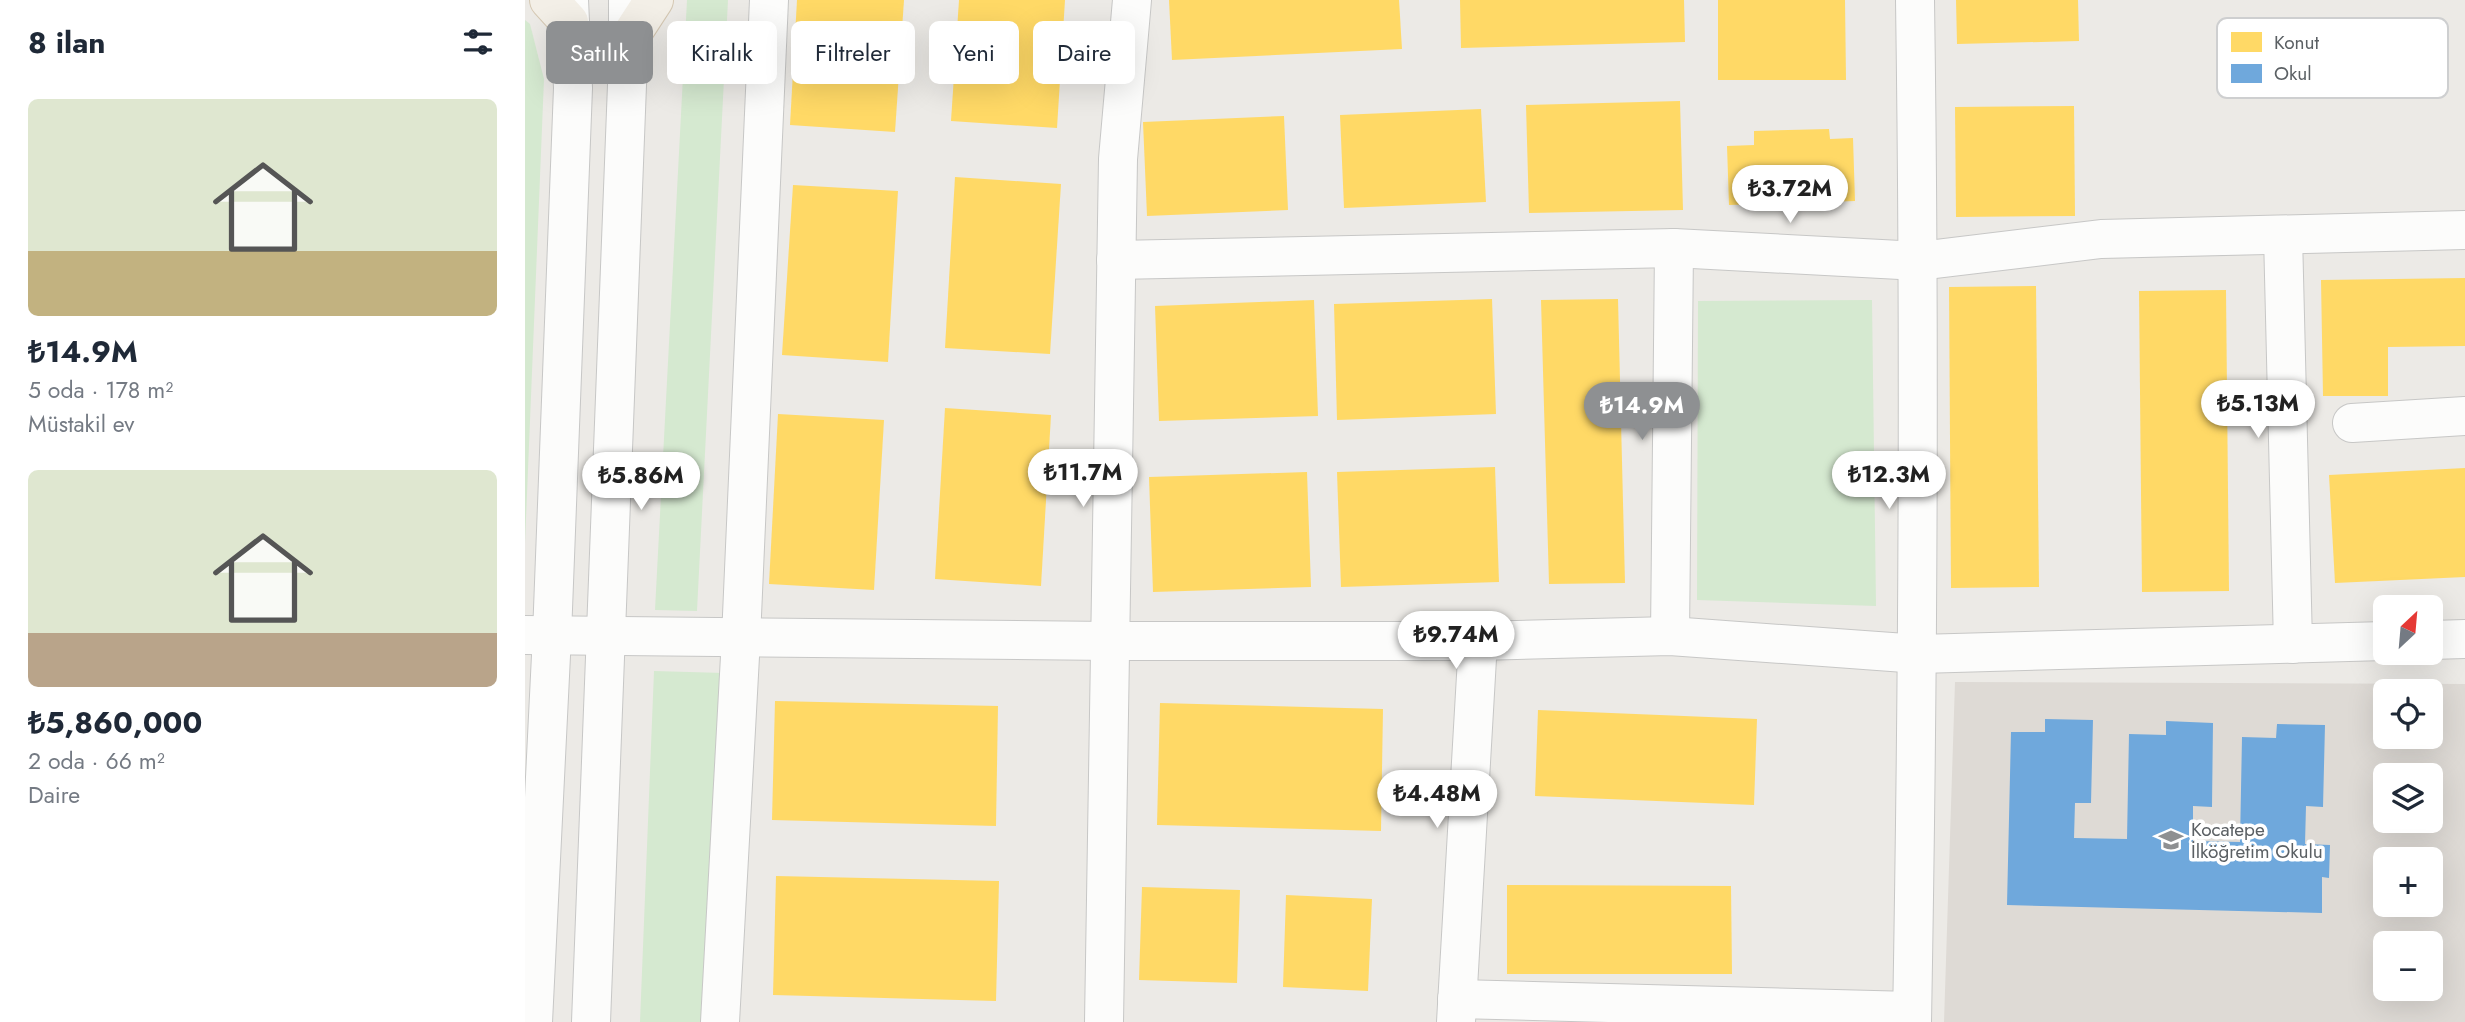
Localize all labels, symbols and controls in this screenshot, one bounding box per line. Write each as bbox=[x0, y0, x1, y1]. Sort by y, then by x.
legend bbox=[2217, 18, 2448, 98]
text: 8 ilan bbox=[28, 21, 106, 64]
chip: Satılık bbox=[546, 21, 653, 84]
chip: Kiralık bbox=[667, 21, 777, 84]
chip: Filtreler bbox=[791, 21, 915, 84]
chip: Yeni bbox=[929, 21, 1019, 84]
chip: Daire bbox=[1033, 21, 1135, 84]
icon: filters bbox=[459, 23, 497, 61]
text: Konut bbox=[2274, 29, 2319, 56]
text: Okul bbox=[2274, 60, 2312, 87]
icon: home bbox=[200, 144, 326, 270]
pin: ₺3.72M bbox=[1733, 166, 1847, 225]
text: ₺3.72M bbox=[1748, 171, 1832, 205]
text: ₺14.9M bbox=[28, 330, 138, 373]
text: 5 oda · 178 m² bbox=[28, 373, 173, 407]
pin: ₺5.13M bbox=[2201, 380, 2315, 440]
pin: ₺14.9M bbox=[1585, 382, 1699, 442]
text: ₺5.13M bbox=[2217, 386, 2299, 420]
text: ₺14.9M bbox=[1600, 388, 1684, 422]
text: Müstakil ev bbox=[28, 407, 134, 441]
pin: ₺11.7M bbox=[1026, 449, 1140, 509]
pin: ₺5.86M bbox=[584, 452, 698, 512]
pin: ₺12.3M bbox=[1832, 452, 1946, 511]
text: ₺11.7M bbox=[1044, 455, 1122, 489]
text: ₺12.3M bbox=[1848, 457, 1930, 491]
text: ₺5.86M bbox=[598, 458, 684, 492]
icon: home bbox=[200, 515, 326, 641]
north arrow bbox=[2373, 595, 2443, 665]
map controls bbox=[2373, 595, 2443, 1001]
pin: ₺9.74M bbox=[1399, 612, 1513, 671]
text: ₺9.74M bbox=[1414, 617, 1498, 651]
button: locate bbox=[2373, 679, 2443, 749]
text: ₺5,860,000 bbox=[28, 701, 202, 744]
text: 2 oda · 66 m² bbox=[28, 744, 165, 778]
button: layers bbox=[2373, 763, 2443, 833]
pin: ₺4.48M bbox=[1380, 770, 1494, 830]
text: ₺4.48M bbox=[1393, 776, 1481, 810]
text: Daire bbox=[28, 778, 80, 812]
place label: Kocatepe İlköğretim Okulu bbox=[2191, 816, 2323, 865]
school or university icon: Kocatepe İlköğretim Okulu bbox=[2157, 826, 2185, 854]
button: + bbox=[2373, 847, 2443, 917]
button: − bbox=[2373, 931, 2443, 1001]

